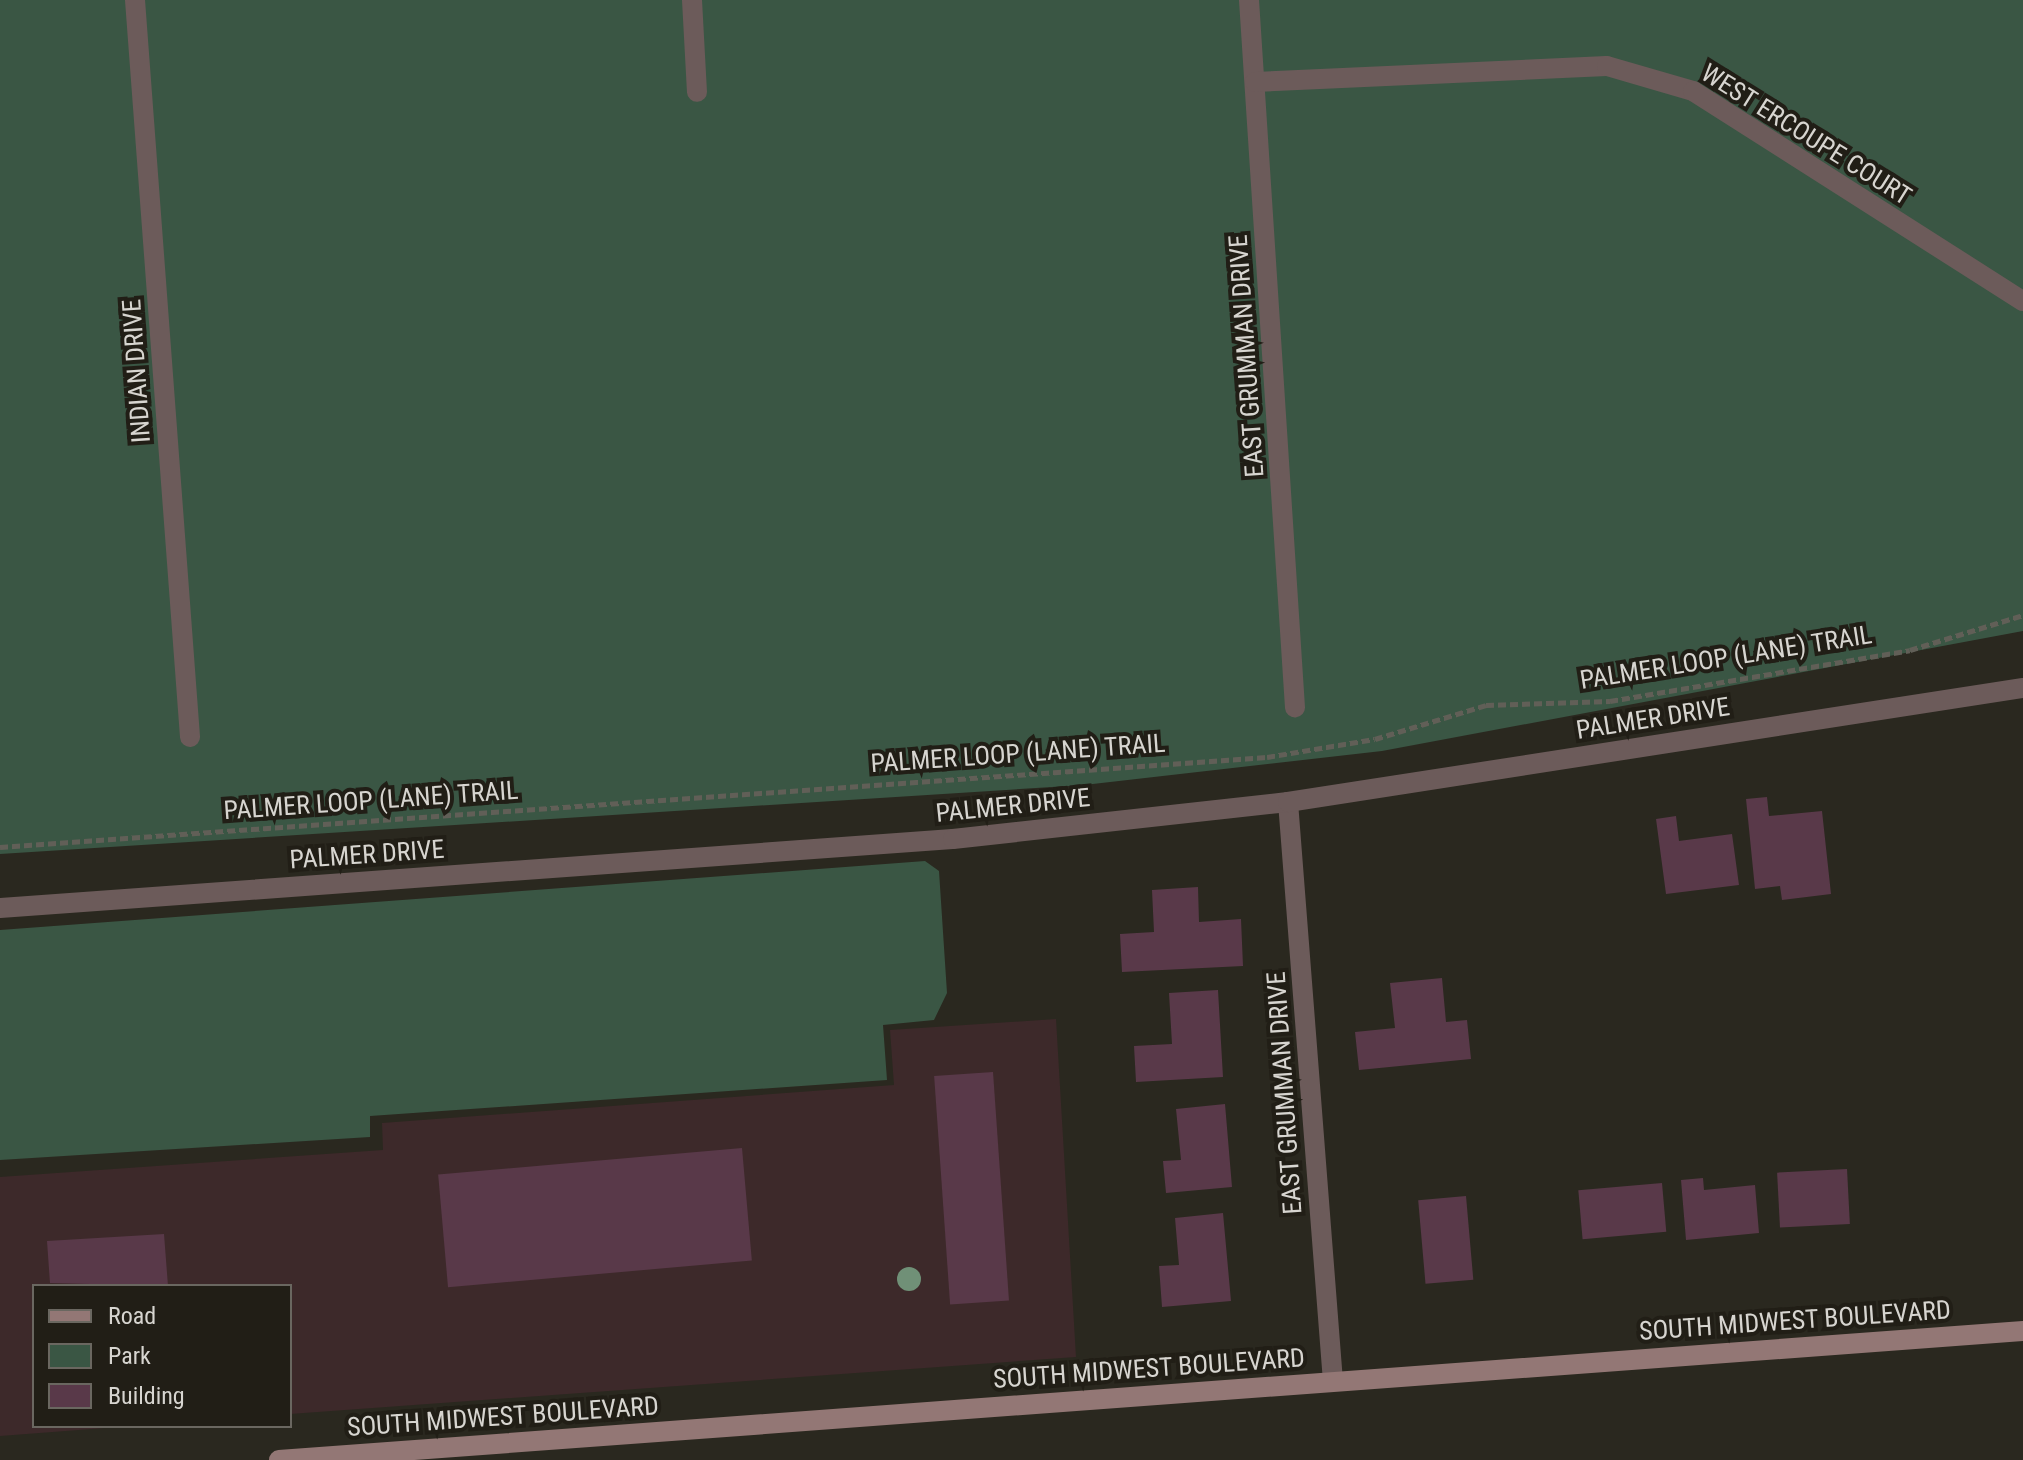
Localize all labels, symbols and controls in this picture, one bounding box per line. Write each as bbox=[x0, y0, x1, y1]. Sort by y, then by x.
street label: WEST ERCOUPE COURT bbox=[1695, 58, 1917, 212]
street label: EAST GRUMMAN DRIVE bbox=[1223, 233, 1271, 479]
street label: INDIAN DRIVE bbox=[116, 298, 158, 444]
street label: PALMER LOOP (LANE) TRAIL bbox=[1577, 619, 1875, 697]
street label: PALMER DRIVE bbox=[1574, 691, 1732, 747]
street label: PALMER LOOP (LANE) TRAIL bbox=[869, 728, 1167, 780]
street label: PALMER LOOP (LANE) TRAIL bbox=[222, 775, 520, 827]
street label: PALMER DRIVE bbox=[934, 782, 1092, 830]
street label: PALMER DRIVE bbox=[289, 834, 445, 876]
street label: EAST GRUMMAN DRIVE bbox=[1261, 970, 1309, 1216]
legend bbox=[32, 1284, 292, 1428]
street label: SOUTH MIDWEST BOULEVARD bbox=[1638, 1295, 1952, 1347]
text: Road bbox=[108, 1302, 156, 1330]
text: Park bbox=[108, 1342, 151, 1370]
street label: SOUTH MIDWEST BOULEVARD bbox=[992, 1343, 1306, 1395]
text: Building bbox=[108, 1382, 185, 1410]
street label: SOUTH MIDWEST BOULEVARD bbox=[346, 1391, 660, 1443]

